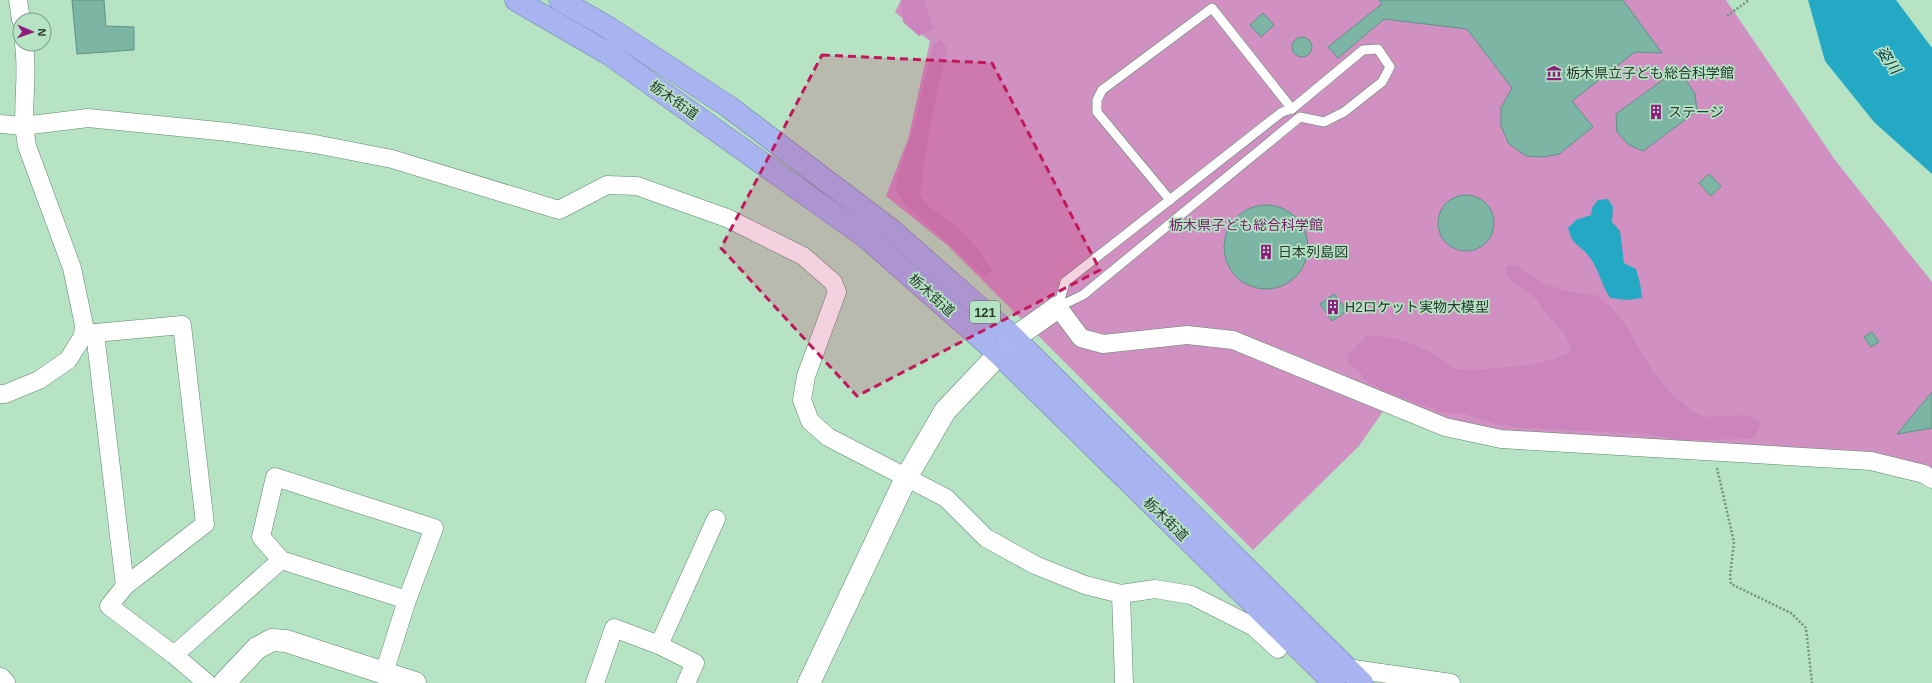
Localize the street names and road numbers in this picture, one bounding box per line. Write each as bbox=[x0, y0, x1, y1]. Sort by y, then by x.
street label: 栃木街道 bbox=[646, 77, 702, 123]
street label: 栃木街道 bbox=[906, 270, 958, 320]
road number: 121 bbox=[970, 301, 1000, 323]
street label: 栃木街道 bbox=[1140, 494, 1192, 544]

